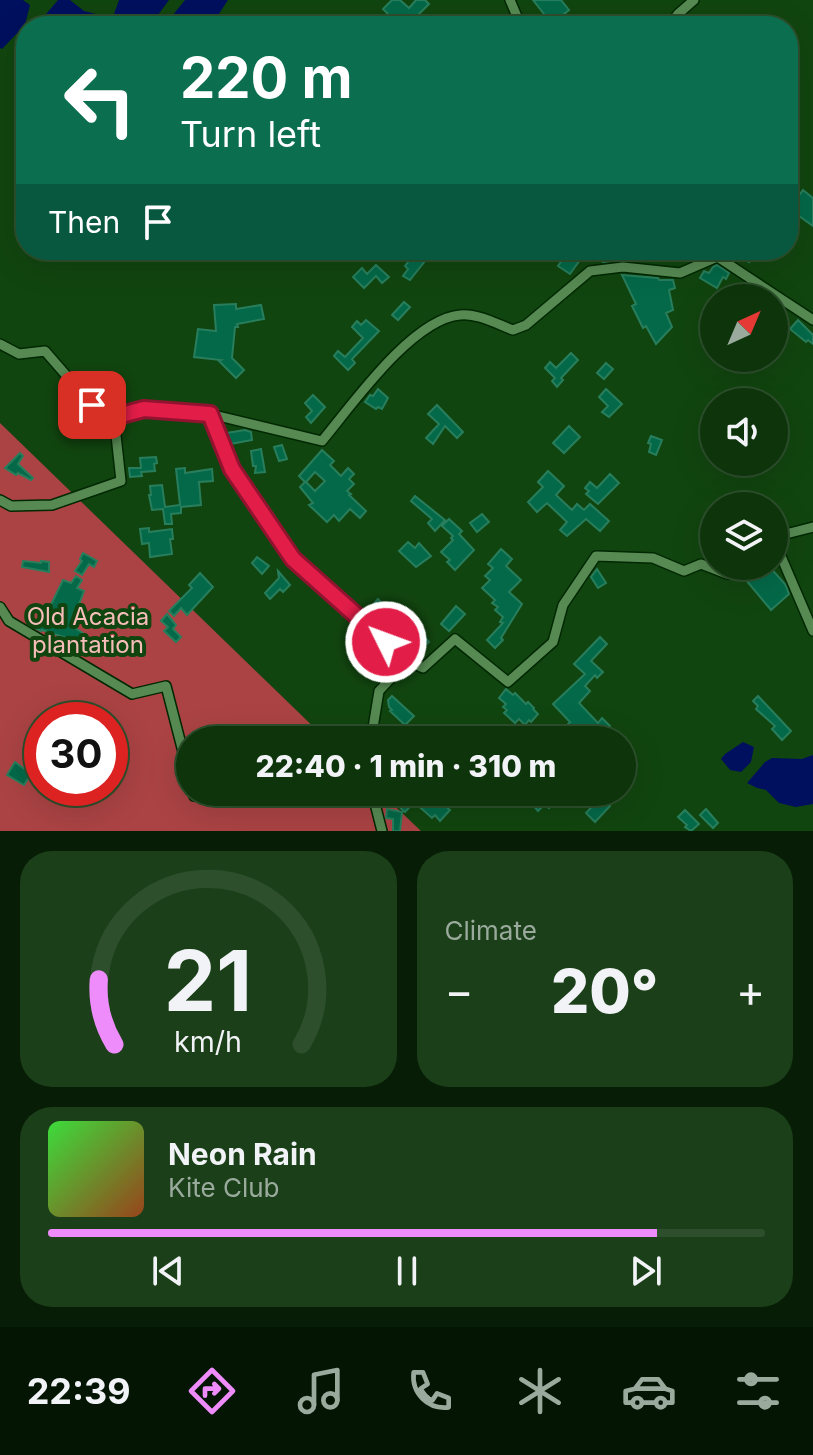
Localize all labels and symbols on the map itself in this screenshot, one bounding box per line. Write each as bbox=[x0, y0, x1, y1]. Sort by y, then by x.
north arrow bbox=[700, 284, 788, 372]
pin bbox=[58, 371, 126, 439]
position arrow bbox=[344, 600, 428, 684]
park label: Old Acacia plantation bbox=[27, 602, 149, 659]
speed limit sign: 30 bbox=[24, 702, 128, 806]

